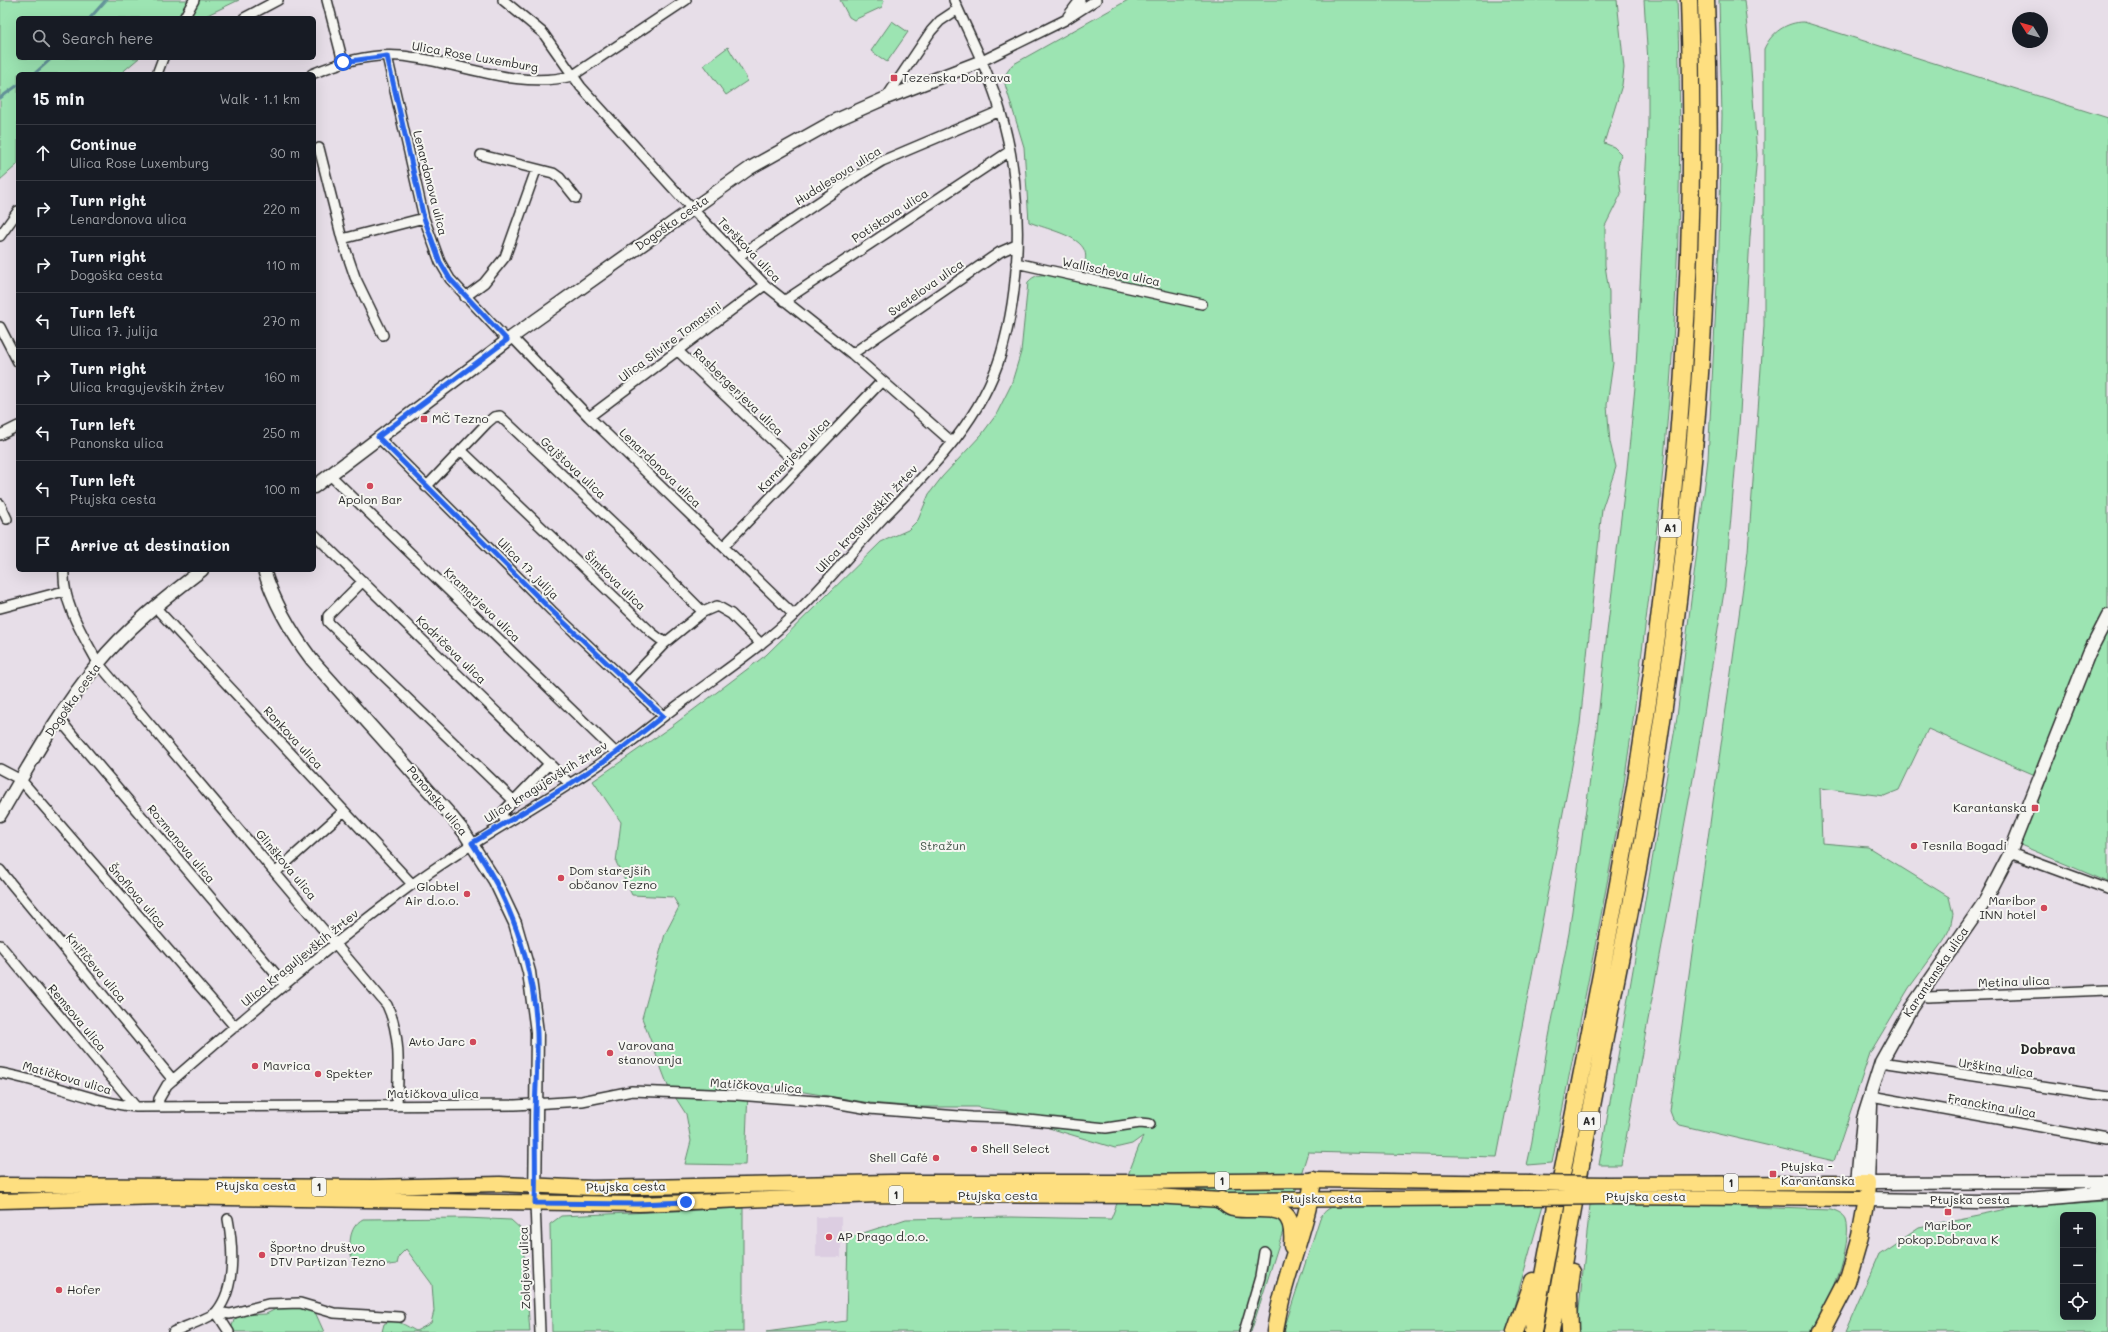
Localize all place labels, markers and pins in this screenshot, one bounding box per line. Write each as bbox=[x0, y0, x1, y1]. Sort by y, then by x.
place label: Tezenska Dobrava bbox=[902, 69, 1011, 85]
marker: Tezenska Dobrava bbox=[889, 73, 899, 83]
place label: MČ Tezno bbox=[432, 410, 489, 426]
marker: MČ Tezno bbox=[419, 414, 429, 424]
marker: Apolon Bar bbox=[365, 481, 375, 491]
place label: Apolon Bar bbox=[338, 491, 402, 507]
place label: Karantanska bbox=[1953, 799, 2027, 815]
marker: Karantanska bbox=[2030, 803, 2040, 813]
place label: Tesnila Bogadi bbox=[1922, 837, 2007, 853]
marker: Tesnila Bogadi bbox=[1909, 841, 1919, 851]
place label: Dom starejših občanov Tezno bbox=[569, 862, 657, 892]
marker: Dom starejših občanov Tezno bbox=[556, 873, 566, 883]
place label: Globtel Air d.o.o. bbox=[405, 878, 459, 908]
marker: Globtel Air d.o.o. bbox=[462, 889, 472, 899]
place label: Maribor INN hotel bbox=[1980, 892, 2036, 922]
marker: Maribor INN hotel bbox=[2039, 903, 2049, 913]
place label: Avto Jarc bbox=[408, 1033, 465, 1049]
marker: Avto Jarc bbox=[468, 1037, 478, 1047]
place label: Varovana stanovanja bbox=[618, 1037, 682, 1067]
marker: Varovana stanovanja bbox=[605, 1048, 615, 1058]
place label: Mavrica bbox=[263, 1057, 311, 1073]
marker: Mavrica bbox=[250, 1061, 260, 1071]
place label: Spekter bbox=[326, 1065, 373, 1081]
marker: Spekter bbox=[313, 1069, 323, 1079]
place label: Shell Select bbox=[982, 1140, 1050, 1156]
marker: Shell Select bbox=[969, 1144, 979, 1154]
place label: Shell Café bbox=[870, 1149, 928, 1165]
marker: Shell Café bbox=[931, 1153, 941, 1163]
place label: Ptujska - Karantanska bbox=[1781, 1158, 1855, 1188]
marker: Ptujska - Karantanska bbox=[1768, 1169, 1778, 1179]
marker: Maribor pokop.Dobrava K bbox=[1943, 1207, 1953, 1217]
place label: Maribor pokop.Dobrava K bbox=[1898, 1217, 1999, 1247]
place label: AP Drago d.o.o. bbox=[837, 1228, 929, 1244]
marker: AP Drago d.o.o. bbox=[824, 1232, 834, 1242]
place label: Športno društvo DTV Partizan Tezno bbox=[270, 1239, 385, 1269]
marker: Športno društvo DTV Partizan Tezno bbox=[257, 1250, 267, 1260]
place label: Hofer bbox=[67, 1281, 101, 1297]
marker: Hofer bbox=[54, 1285, 64, 1295]

